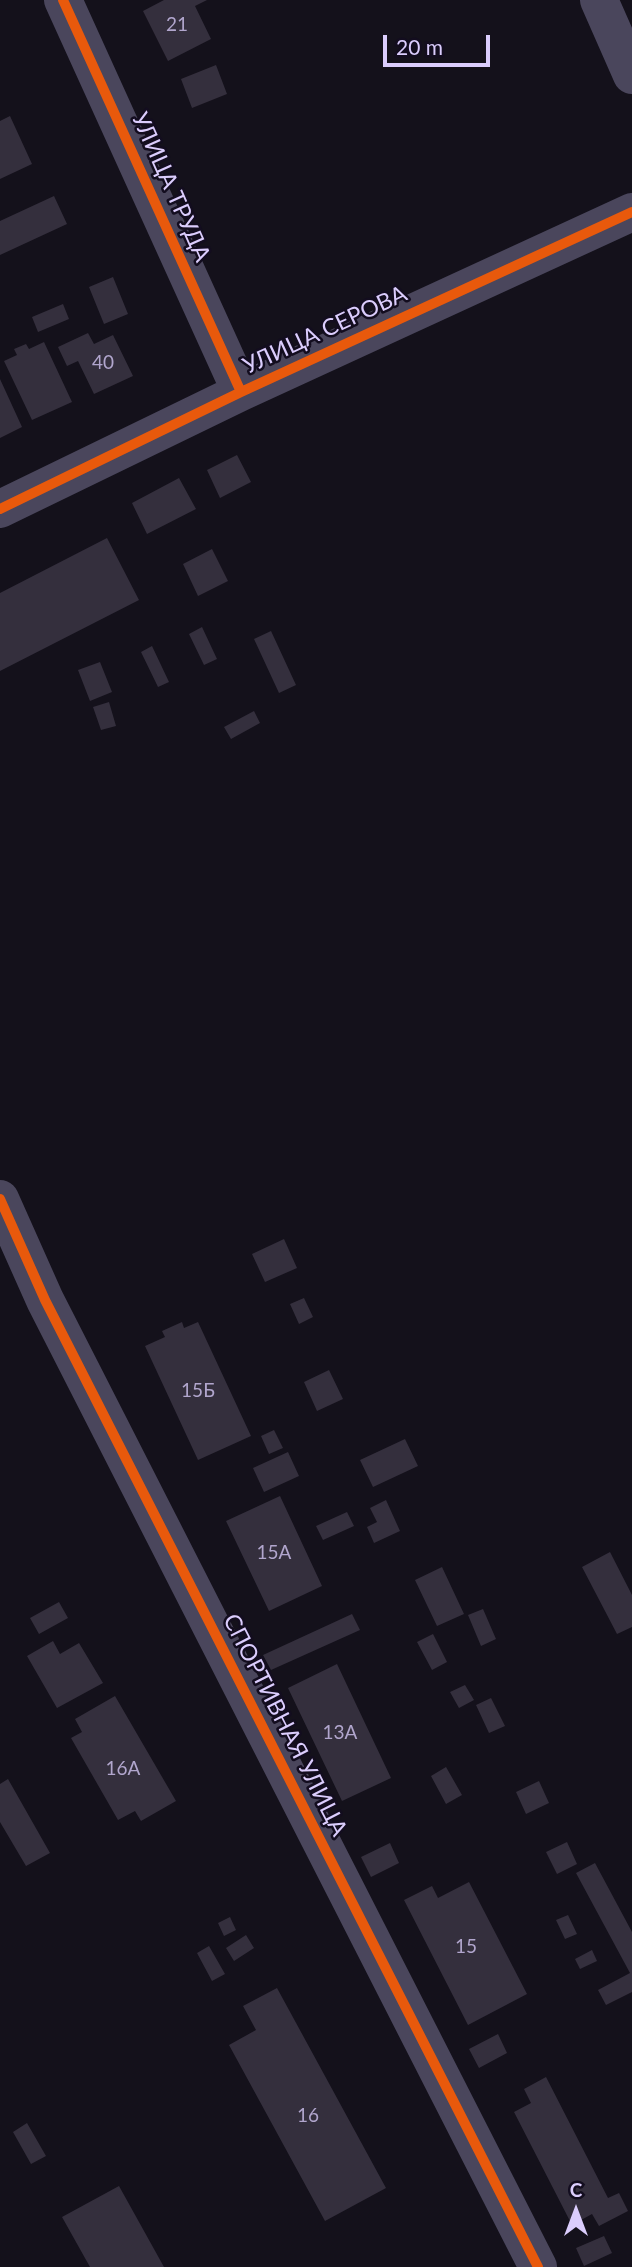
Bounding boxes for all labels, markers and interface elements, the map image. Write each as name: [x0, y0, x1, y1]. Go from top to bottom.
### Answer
house number: 21: [166, 14, 188, 36]
scale bar: [387, 21, 494, 65]
text: 20 m: [396, 34, 443, 59]
street label: УЛИЦА ТРУДА: [126, 108, 216, 266]
street label: УЛИЦА СЕРОВА: [239, 280, 411, 380]
house number: 40: [92, 352, 114, 374]
house number: 15Б: [181, 1380, 215, 1402]
house number: 15А: [257, 1542, 291, 1564]
street label: СПОРТИВНАЯ УЛИЦА: [217, 1609, 353, 1841]
house number: 13А: [323, 1722, 357, 1744]
house number: 16А: [106, 1758, 140, 1780]
house number: 15: [455, 1936, 477, 1958]
house number: 16: [297, 2105, 319, 2127]
north arrow: [541, 2176, 611, 2246]
text: С: [570, 2178, 582, 2201]

